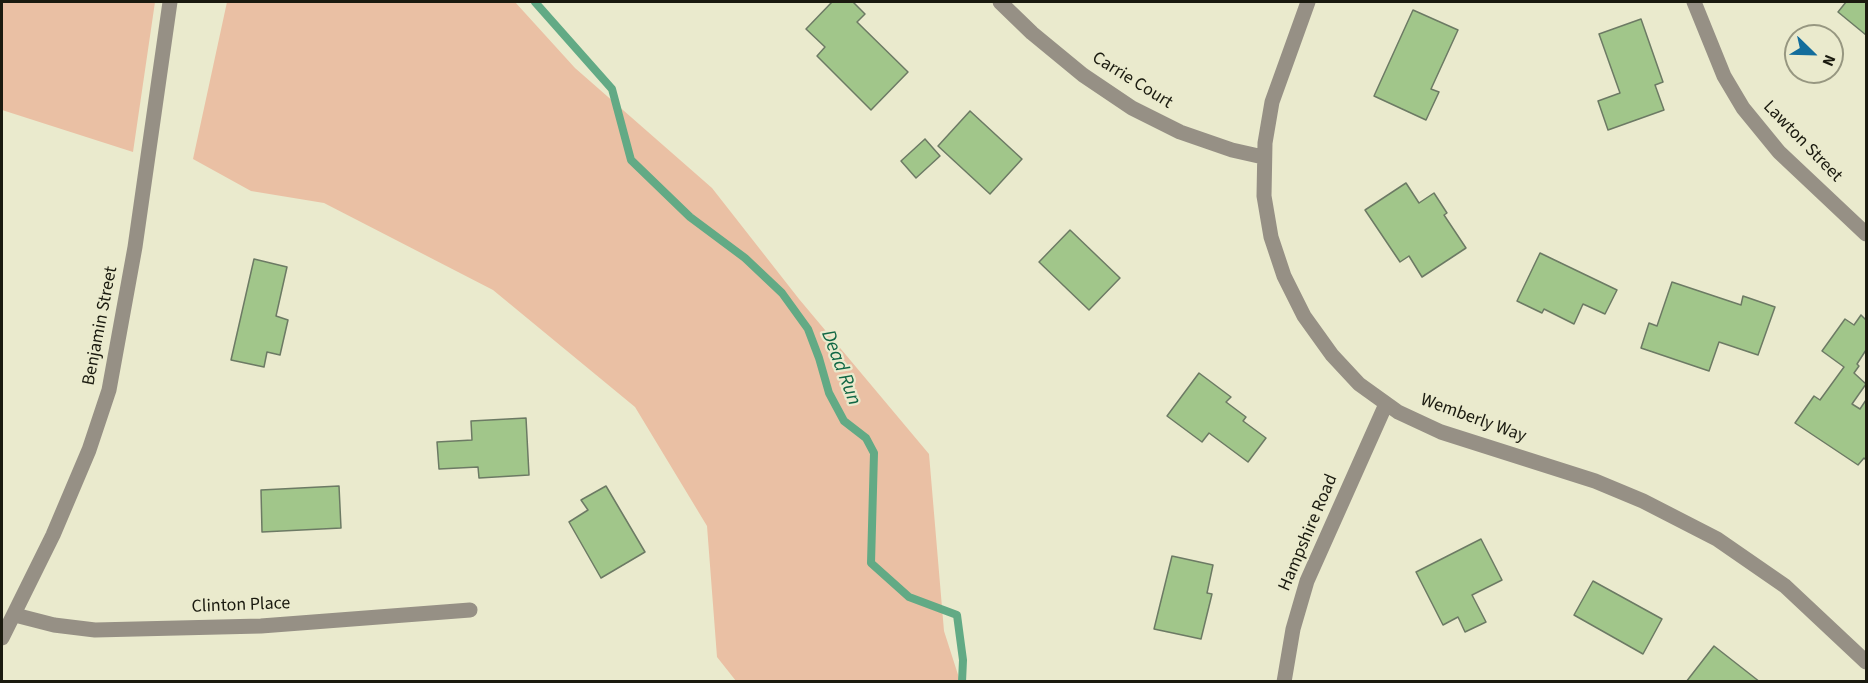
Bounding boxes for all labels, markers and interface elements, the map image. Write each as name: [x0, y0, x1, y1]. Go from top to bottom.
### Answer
north arrow: [1784, 24, 1844, 84]
street label: Carrie Court: [1088, 48, 1176, 114]
text: N: [1817, 51, 1841, 69]
street label: Lawton Street: [1758, 97, 1846, 187]
street label: Benjamin Street: [79, 265, 123, 387]
water label: Dead Run: [815, 327, 865, 409]
street label: Wemberly Way: [1417, 390, 1529, 448]
street label: Hampshire Road: [1275, 471, 1343, 595]
street label: Clinton Place: [191, 593, 291, 619]

